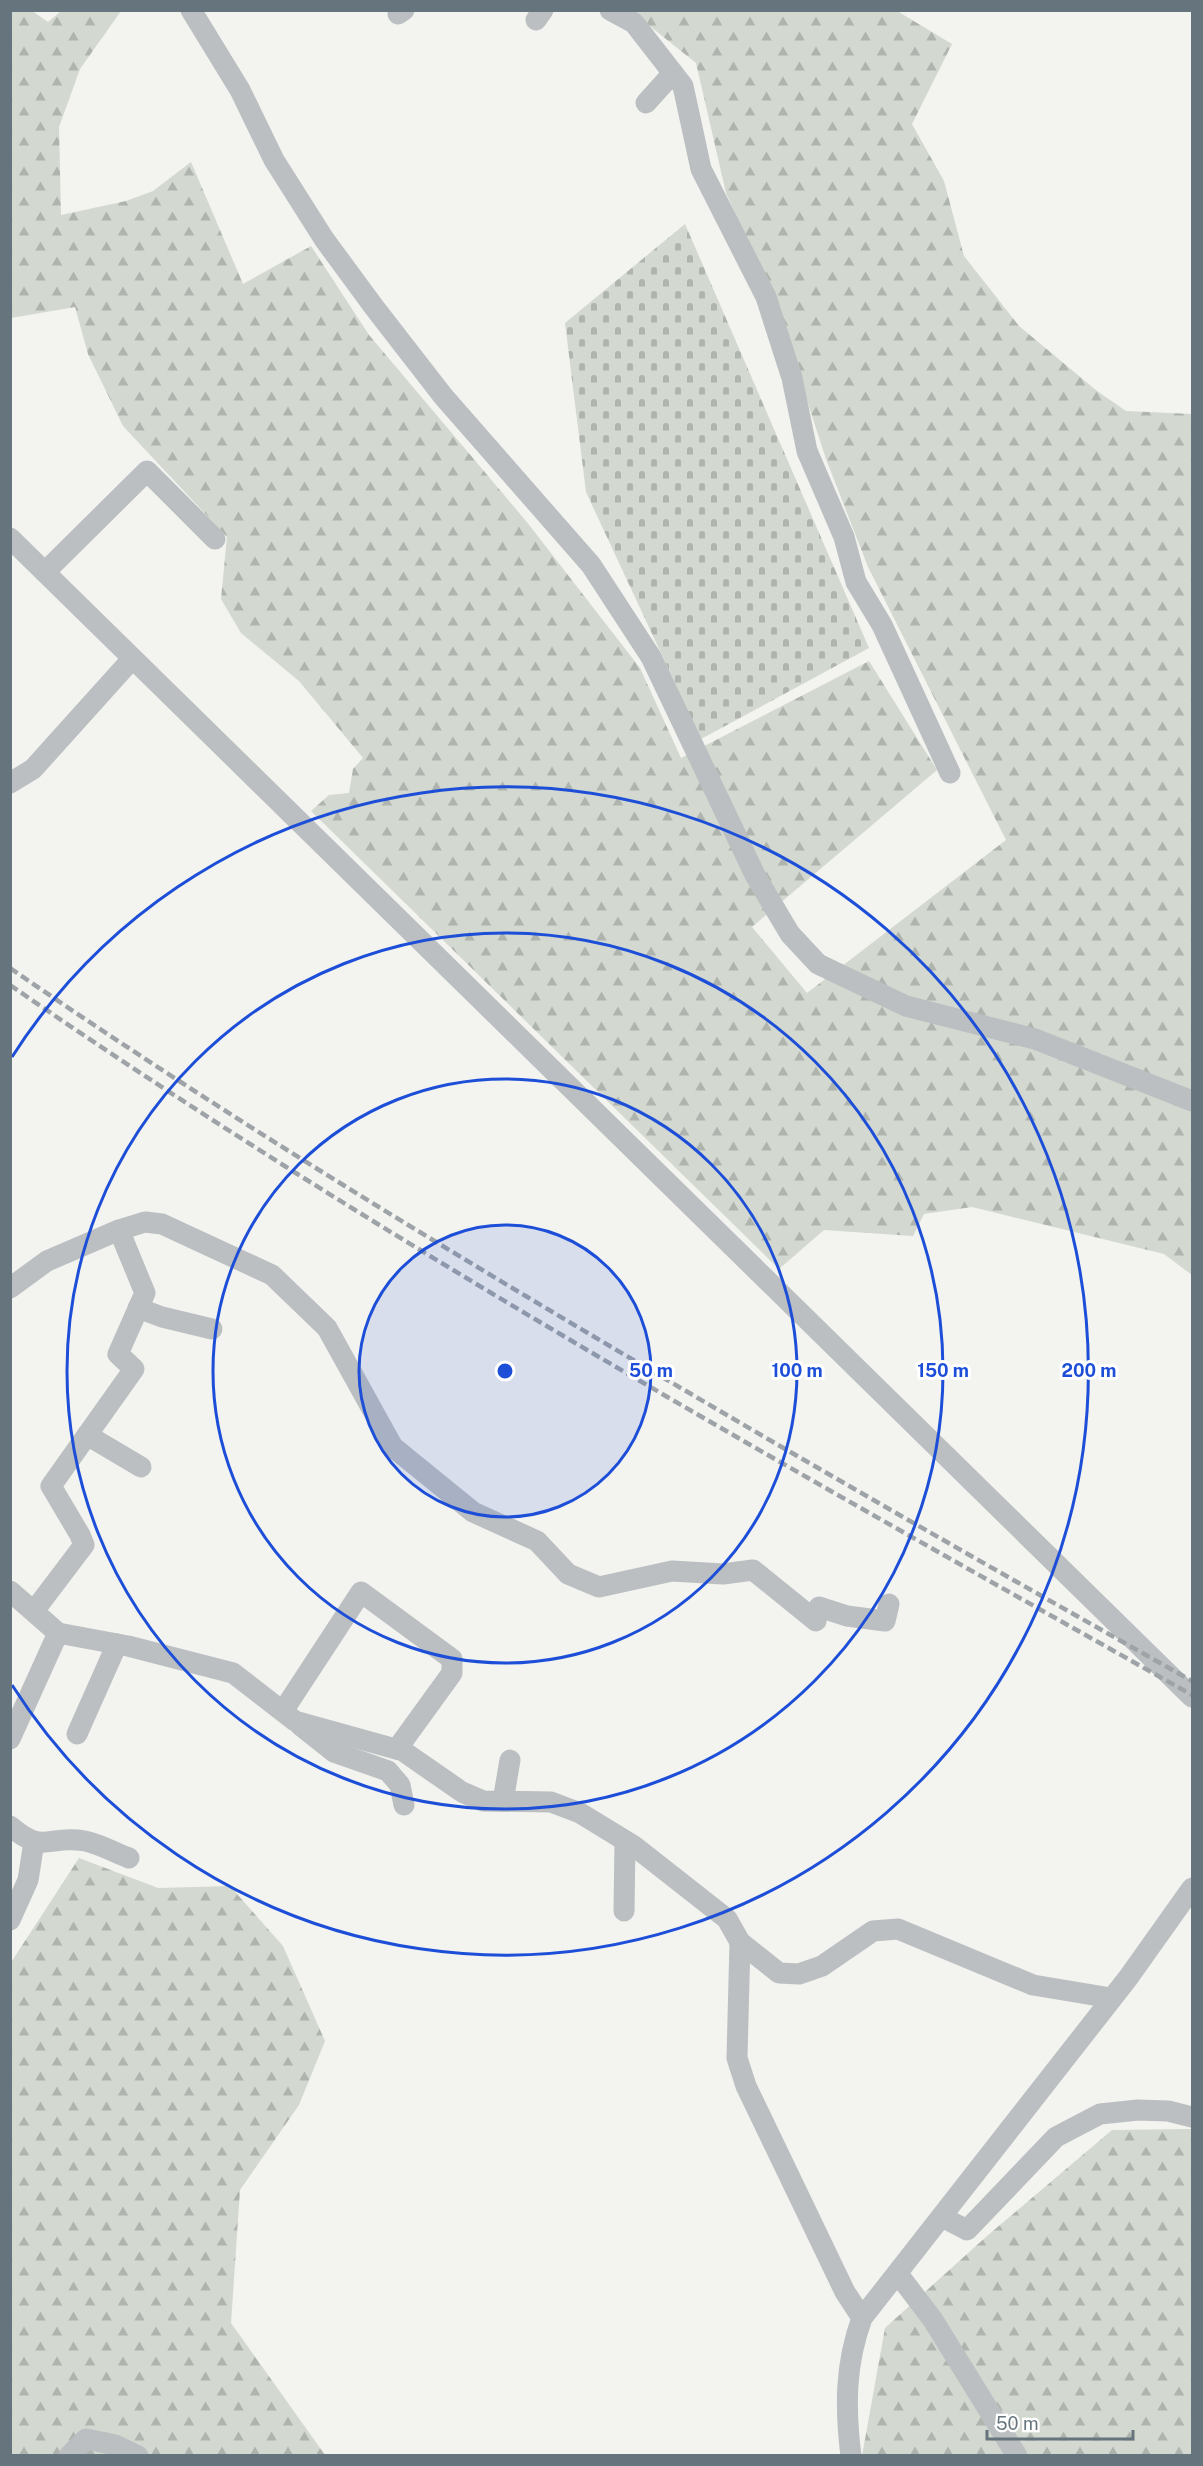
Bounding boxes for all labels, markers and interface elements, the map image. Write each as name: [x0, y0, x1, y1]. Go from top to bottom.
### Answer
text: 50 m: [629, 1360, 673, 1381]
text: 100 m: [771, 1360, 823, 1381]
text: 150 m: [917, 1360, 969, 1381]
text: 200 m: [1062, 1360, 1116, 1381]
centre of rings: [495, 1361, 515, 1381]
scale bar: [987, 2403, 1132, 2441]
text: 50 m: [996, 2413, 1039, 2434]

